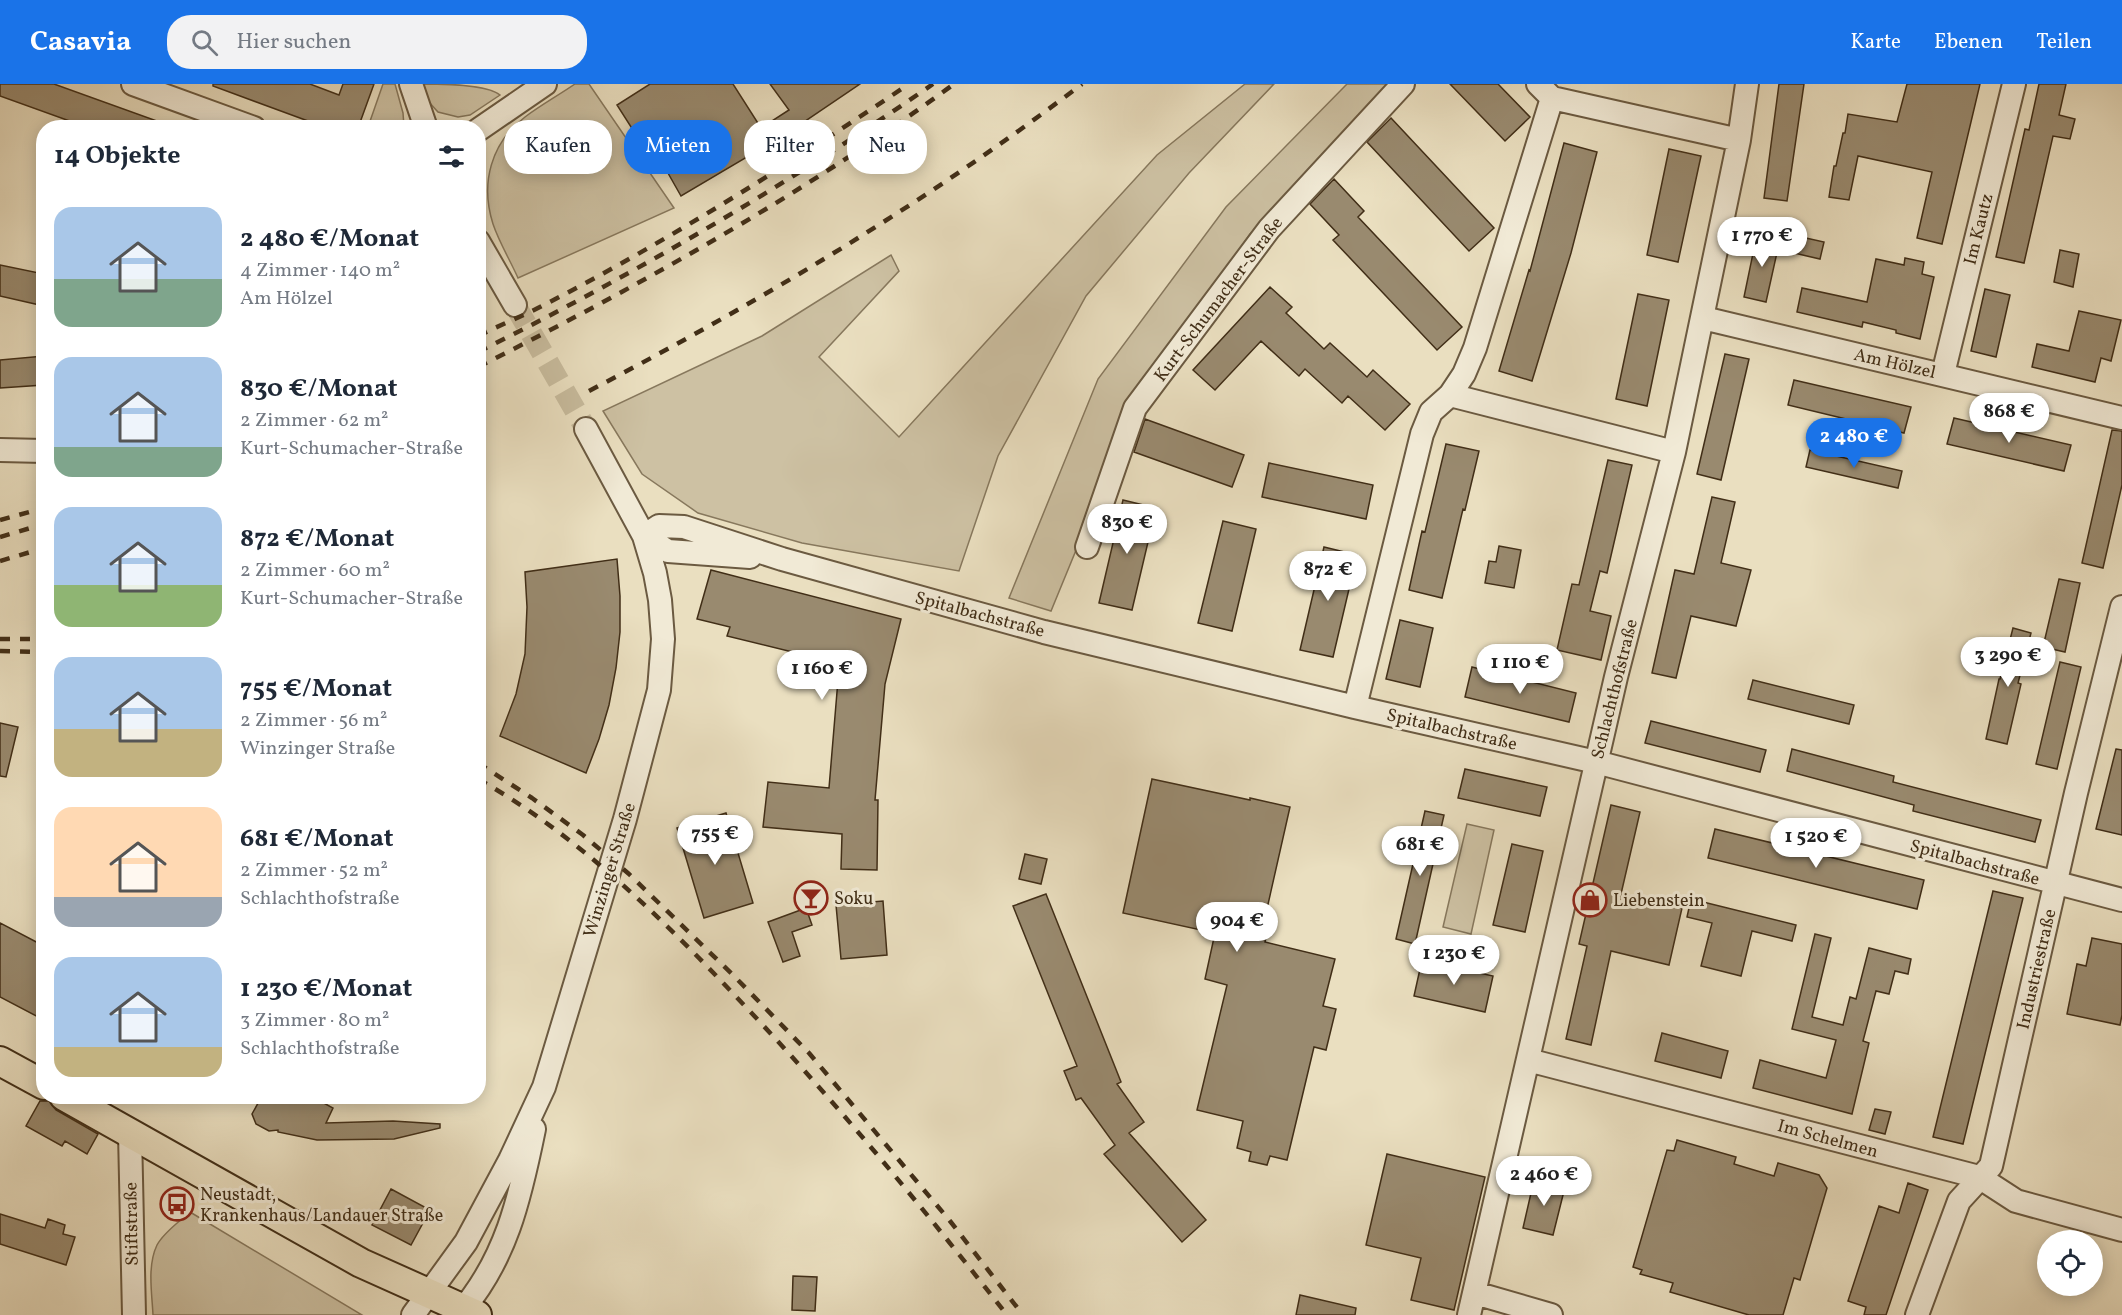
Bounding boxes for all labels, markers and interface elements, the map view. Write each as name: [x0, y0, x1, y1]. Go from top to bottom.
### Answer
search box: [167, 15, 587, 69]
text: Casavia: [30, 23, 131, 62]
icon: search: [188, 26, 221, 59]
text: Hier suchen: [236, 27, 351, 58]
text: Karte: [1850, 28, 1901, 57]
text: Ebenen: [1934, 28, 2003, 57]
text: Teilen: [2036, 28, 2092, 57]
chip: Kaufen: [504, 120, 612, 174]
chip: Mieten: [624, 120, 732, 174]
chip: Filter: [744, 120, 835, 174]
chip: Neu: [847, 120, 927, 174]
text: 14 Objekte: [54, 138, 180, 174]
icon: filters: [435, 140, 468, 173]
street label: Im Kautz: [1959, 191, 2000, 268]
street label: Kurt-Schumacher-Straße: [1149, 212, 1290, 388]
pin: 1 770 €: [1707, 217, 1817, 268]
text: 2 480 €/Monat: [240, 221, 419, 257]
text: 1 770 €: [1731, 222, 1793, 250]
icon: home: [102, 231, 174, 303]
text: 4 Zimmer · 140 m²: [240, 257, 400, 285]
text: Am Hölzel: [240, 285, 333, 313]
street label: Am Hölzel: [1851, 343, 1938, 386]
text: 830 €/Monat: [240, 371, 398, 407]
icon: home: [102, 381, 174, 453]
pin: 868 €: [1967, 393, 2051, 444]
text: 868 €: [1983, 398, 2035, 426]
text: 2 Zimmer · 62 m²: [240, 407, 389, 435]
pin: 2 480 €: [1799, 418, 1909, 469]
text: 2 480 €: [1820, 423, 1888, 451]
text: Kurt-Schumacher-Straße: [240, 435, 463, 463]
pin: 830 €: [1085, 504, 1169, 555]
text: 830 €: [1101, 509, 1153, 537]
text: 872 €/Monat: [240, 521, 394, 557]
icon: home: [102, 531, 174, 603]
pin: 872 €: [1286, 551, 1370, 602]
text: 872 €: [1303, 556, 1353, 584]
text: 2 Zimmer · 60 m²: [240, 557, 390, 585]
text: Kurt-Schumacher-Straße: [240, 585, 463, 613]
street label: Spitalbachstraße: [912, 586, 1047, 645]
street label: Schlachthofstraße: [1586, 617, 1645, 762]
pin: 3 290 €: [1953, 637, 2063, 688]
text: 3 290 €: [1975, 642, 2041, 670]
pin: 1 110 €: [1465, 644, 1575, 695]
text: 1 110 €: [1490, 649, 1550, 677]
pin: 1 160 €: [767, 650, 877, 701]
text: 1 160 €: [791, 655, 853, 683]
text: 755 €/Monat: [240, 671, 392, 707]
icon: home: [102, 681, 174, 753]
street label: Spitalbachstraße: [1384, 703, 1519, 758]
text: 2 Zimmer · 56 m²: [240, 707, 387, 735]
text: Winzinger Straße: [240, 735, 395, 763]
street label: Winzinger Straße: [578, 800, 643, 941]
pin: 755 €: [673, 815, 757, 866]
pin: 1 520 €: [1761, 818, 1871, 869]
text: 755 €: [691, 820, 739, 848]
text: 681 €/Monat: [240, 821, 393, 857]
text: 1 520 €: [1784, 823, 1848, 851]
pin: 681 €: [1378, 826, 1462, 877]
icon: home: [102, 831, 174, 903]
text: 681 €: [1396, 831, 1444, 859]
street label: Spitalbachstraße: [1907, 834, 2042, 893]
text: 2 Zimmer · 52 m²: [240, 857, 388, 885]
bar icon: Soku: [793, 880, 829, 916]
shop icon: Liebenstein: [1572, 882, 1608, 918]
text: Schlachthofstraße: [240, 885, 399, 913]
place label: Soku: [834, 887, 873, 912]
place label: Liebenstein: [1613, 889, 1705, 914]
pin: 904 €: [1195, 902, 1279, 953]
text: 904 €: [1210, 907, 1264, 935]
street label: Industriestraße: [2011, 907, 2063, 1032]
pin: 1 230 €: [1399, 935, 1509, 986]
text: 1 230 €: [1422, 940, 1486, 968]
text: 1 230 €/Monat: [240, 971, 412, 1007]
icon: home: [102, 981, 174, 1053]
text: 3 Zimmer · 80 m²: [240, 1007, 389, 1035]
text: Schlachthofstraße: [240, 1035, 399, 1063]
street label: Im Schelmen: [1774, 1114, 1881, 1165]
pin: 2 460 €: [1489, 1156, 1599, 1207]
text: 2 460 €: [1510, 1161, 1578, 1189]
street label: Stiftstraße: [119, 1182, 146, 1266]
place label: Neustadt, Krankenhaus/Landauer Straße: [200, 1183, 443, 1229]
bus stop icon: Neustadt, Krankenhaus/Landauer Straße: [159, 1186, 195, 1222]
map controls: [2037, 1230, 2103, 1296]
button: locate: [2037, 1230, 2103, 1296]

